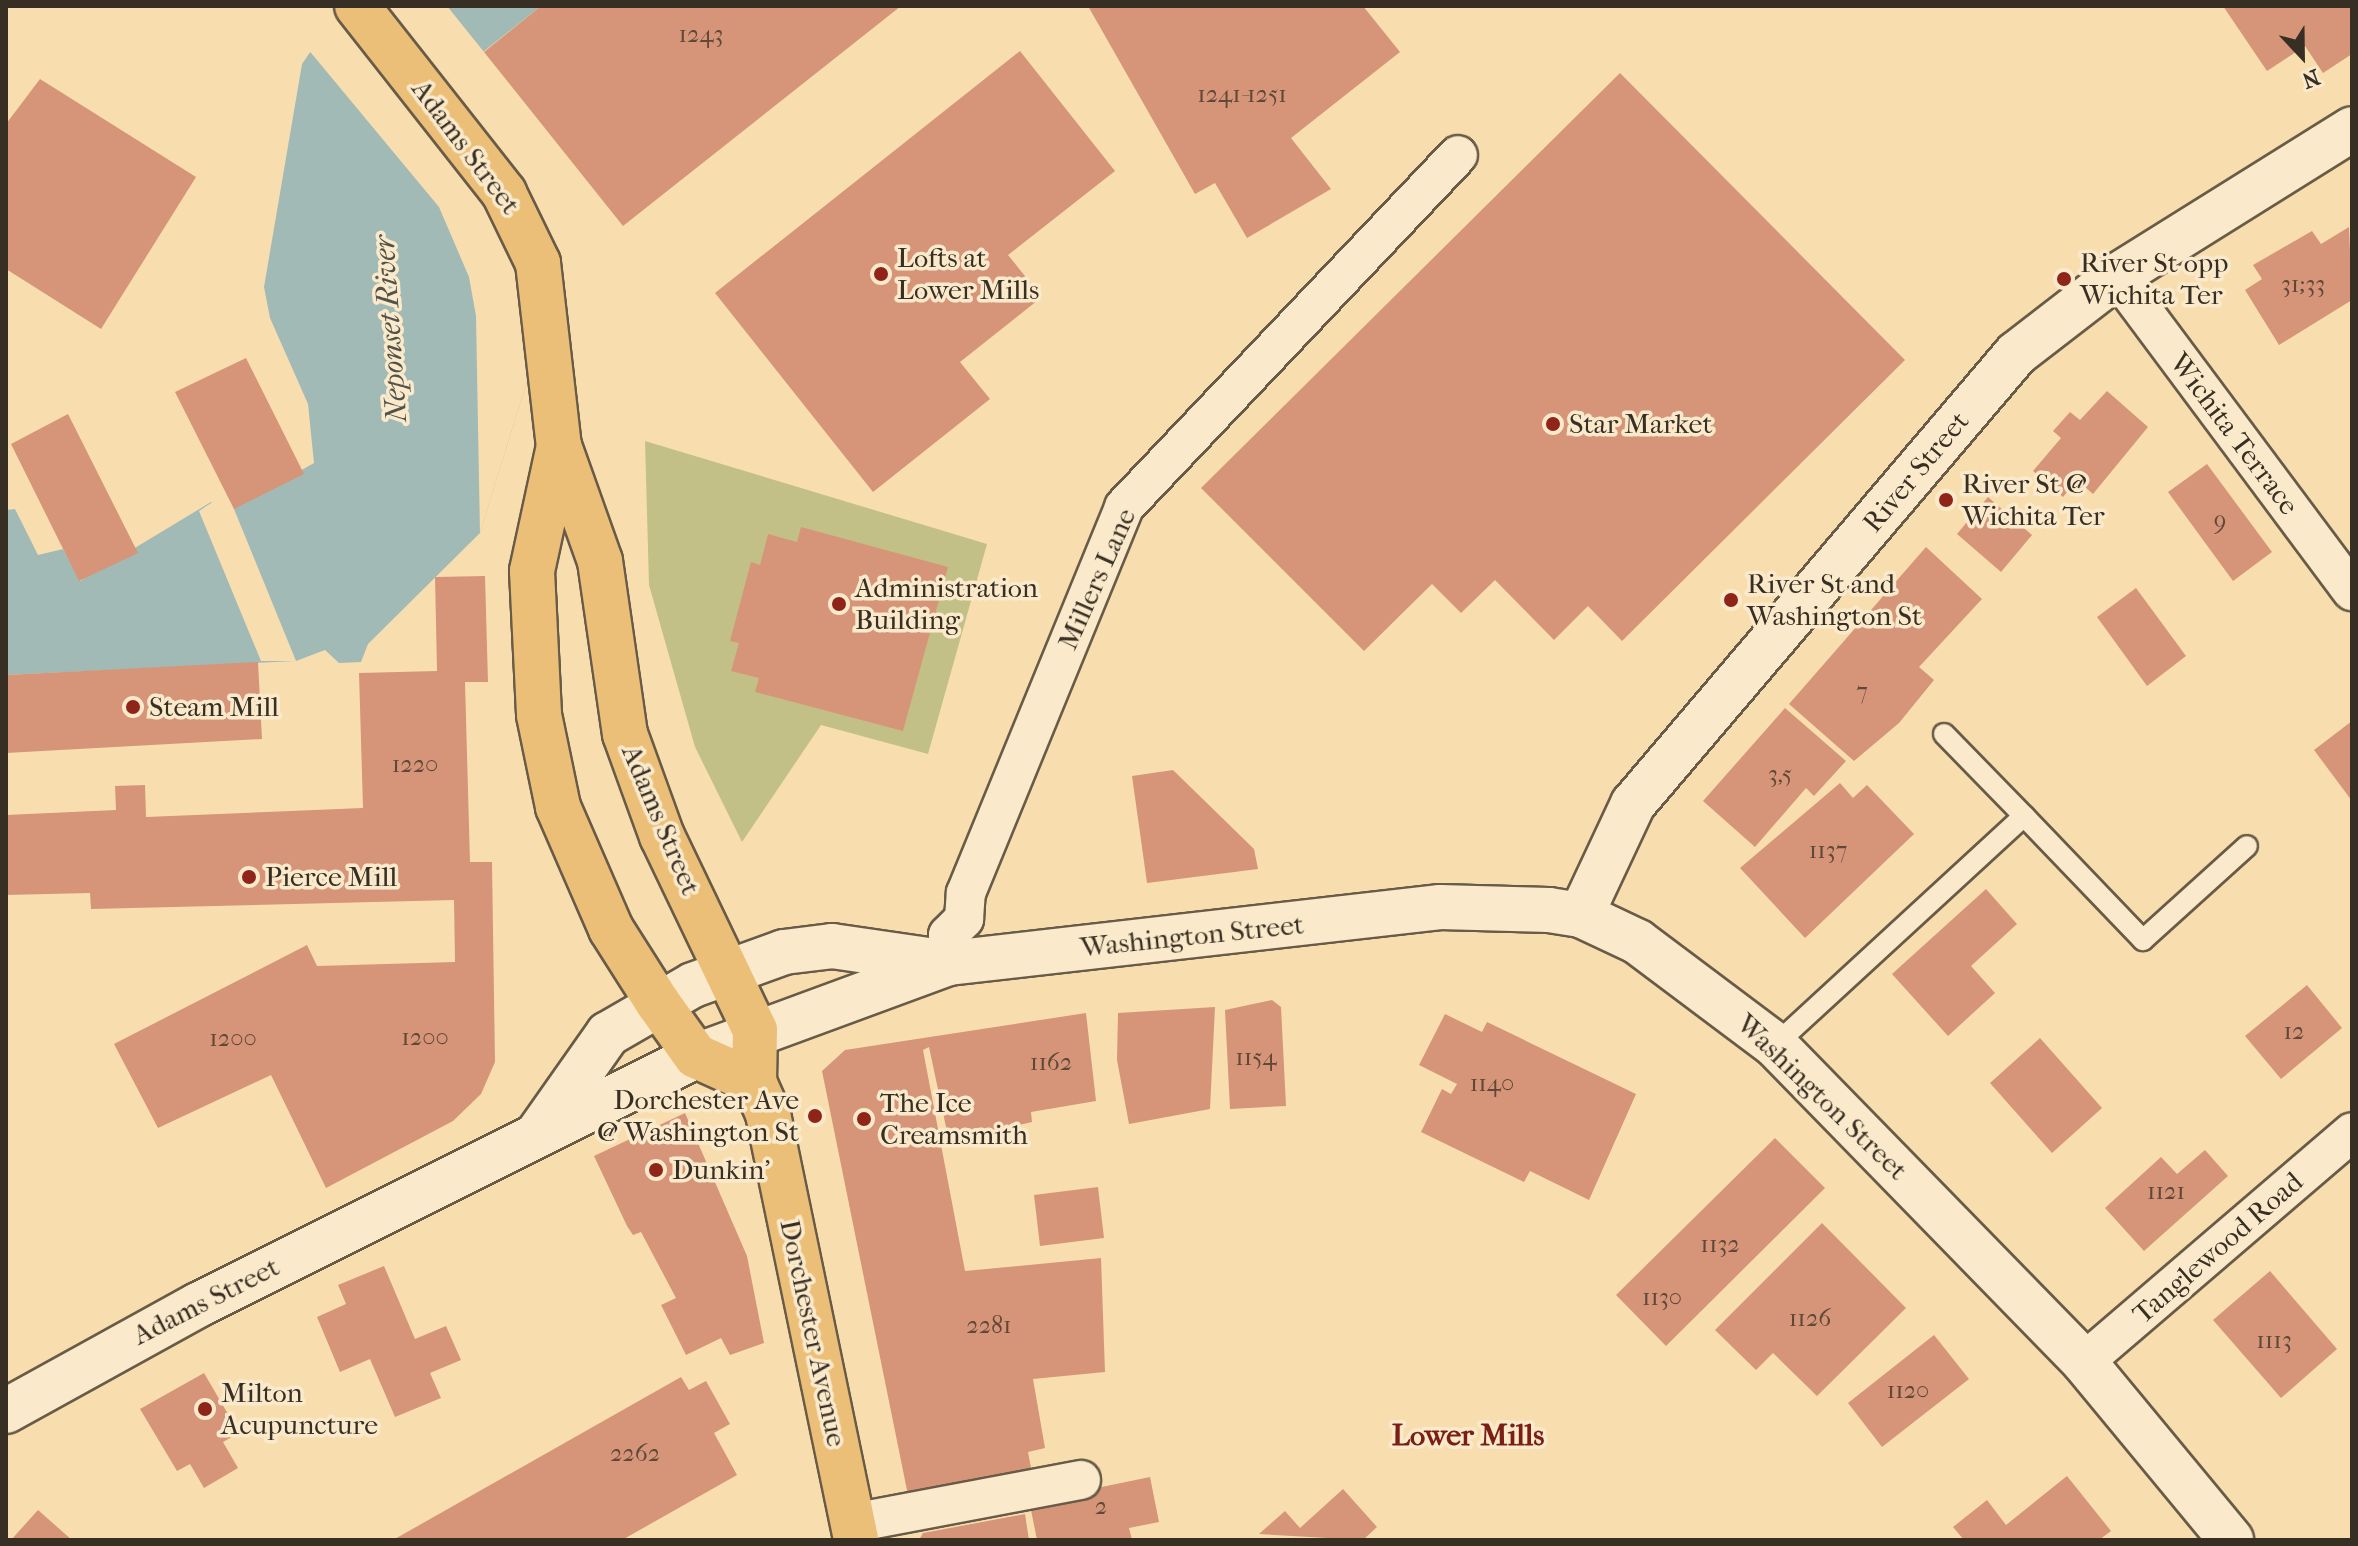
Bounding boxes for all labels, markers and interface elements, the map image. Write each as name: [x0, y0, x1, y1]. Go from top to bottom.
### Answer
north arrow: [2262, 16, 2342, 96]
house number: 1243: [679, 21, 723, 49]
text: N: [2298, 63, 2324, 93]
street label: Adams Street: [404, 73, 528, 221]
house number: 1241-1251: [1197, 81, 1287, 109]
water label: Neponset River: [367, 234, 415, 424]
place label: Lofts at Lower Mills: [897, 241, 1039, 307]
place label: River St opp Wichita Ter: [2080, 246, 2228, 312]
marker: Lofts at Lower Mills: [872, 265, 890, 283]
marker: River St opp Wichita Ter: [2055, 270, 2073, 288]
house number: 31;33: [2281, 271, 2325, 299]
street label: Wichita Terrace: [2162, 347, 2306, 521]
street label: River Street: [1856, 405, 1976, 539]
place label: Star Market: [1569, 407, 1712, 441]
marker: Star Market: [1544, 415, 1562, 433]
place label: River St @ Wichita Ter: [1962, 467, 2105, 533]
marker: River St @ Wichita Ter: [1937, 491, 1955, 509]
street label: Millers Lane: [1051, 503, 1143, 655]
house number: 9: [2214, 508, 2226, 536]
place label: River St and Washington St: [1747, 567, 1922, 633]
place label: Administration Building: [855, 571, 1038, 637]
marker: River St and Washington St: [1722, 591, 1740, 609]
marker: Administration Building: [830, 595, 848, 613]
house number: 7: [1856, 678, 1868, 706]
place label: Steam Mill: [149, 690, 279, 724]
marker: Steam Mill: [124, 698, 142, 716]
street label: Adams Street: [614, 740, 708, 900]
house number: 1220: [392, 751, 438, 779]
house number: 3,5: [1768, 761, 1792, 789]
house number: 1137: [1809, 837, 1847, 865]
place label: Pierce Mill: [265, 860, 397, 894]
marker: Pierce Mill: [240, 868, 258, 886]
street label: Washington Street: [1079, 908, 1305, 964]
street label: Washington Street: [1730, 1007, 1914, 1187]
house number: 12: [2284, 1018, 2304, 1046]
house number: 1200: [401, 1024, 449, 1052]
house number: 1200: [209, 1025, 257, 1053]
house number: 1154: [1235, 1044, 1277, 1072]
house number: 1162: [1030, 1049, 1072, 1077]
house number: 1140: [1470, 1070, 1514, 1098]
place label: Dorchester Ave @ Washington St: [597, 1083, 799, 1149]
place label: The Ice Creamsmith: [880, 1086, 1028, 1152]
marker: Dorchester Ave @ Washington St: [806, 1107, 824, 1125]
marker: The Ice Creamsmith: [855, 1110, 873, 1128]
place label: Dunkin': [672, 1153, 770, 1187]
marker: Dunkin': [647, 1161, 665, 1179]
street label: Tanglewood Road: [2126, 1165, 2310, 1331]
house number: 1121: [2147, 1178, 2185, 1206]
street label: Dorchester Avenue: [773, 1216, 853, 1450]
house number: 1132: [1700, 1231, 1740, 1259]
street label: Adams Street: [127, 1250, 285, 1352]
house number: 1130: [1642, 1284, 1682, 1312]
house number: 1126: [1789, 1305, 1831, 1333]
house number: 2281: [966, 1312, 1012, 1340]
house number: 1113: [2256, 1327, 2292, 1355]
place label: Milton Acupuncture: [221, 1376, 378, 1442]
house number: 1120: [1887, 1377, 1929, 1405]
marker: Milton Acupuncture: [196, 1400, 214, 1418]
district label: Lower Mills: [1392, 1418, 1544, 1454]
house number: 2262: [610, 1440, 660, 1468]
house number: 2: [1095, 1493, 1107, 1521]

